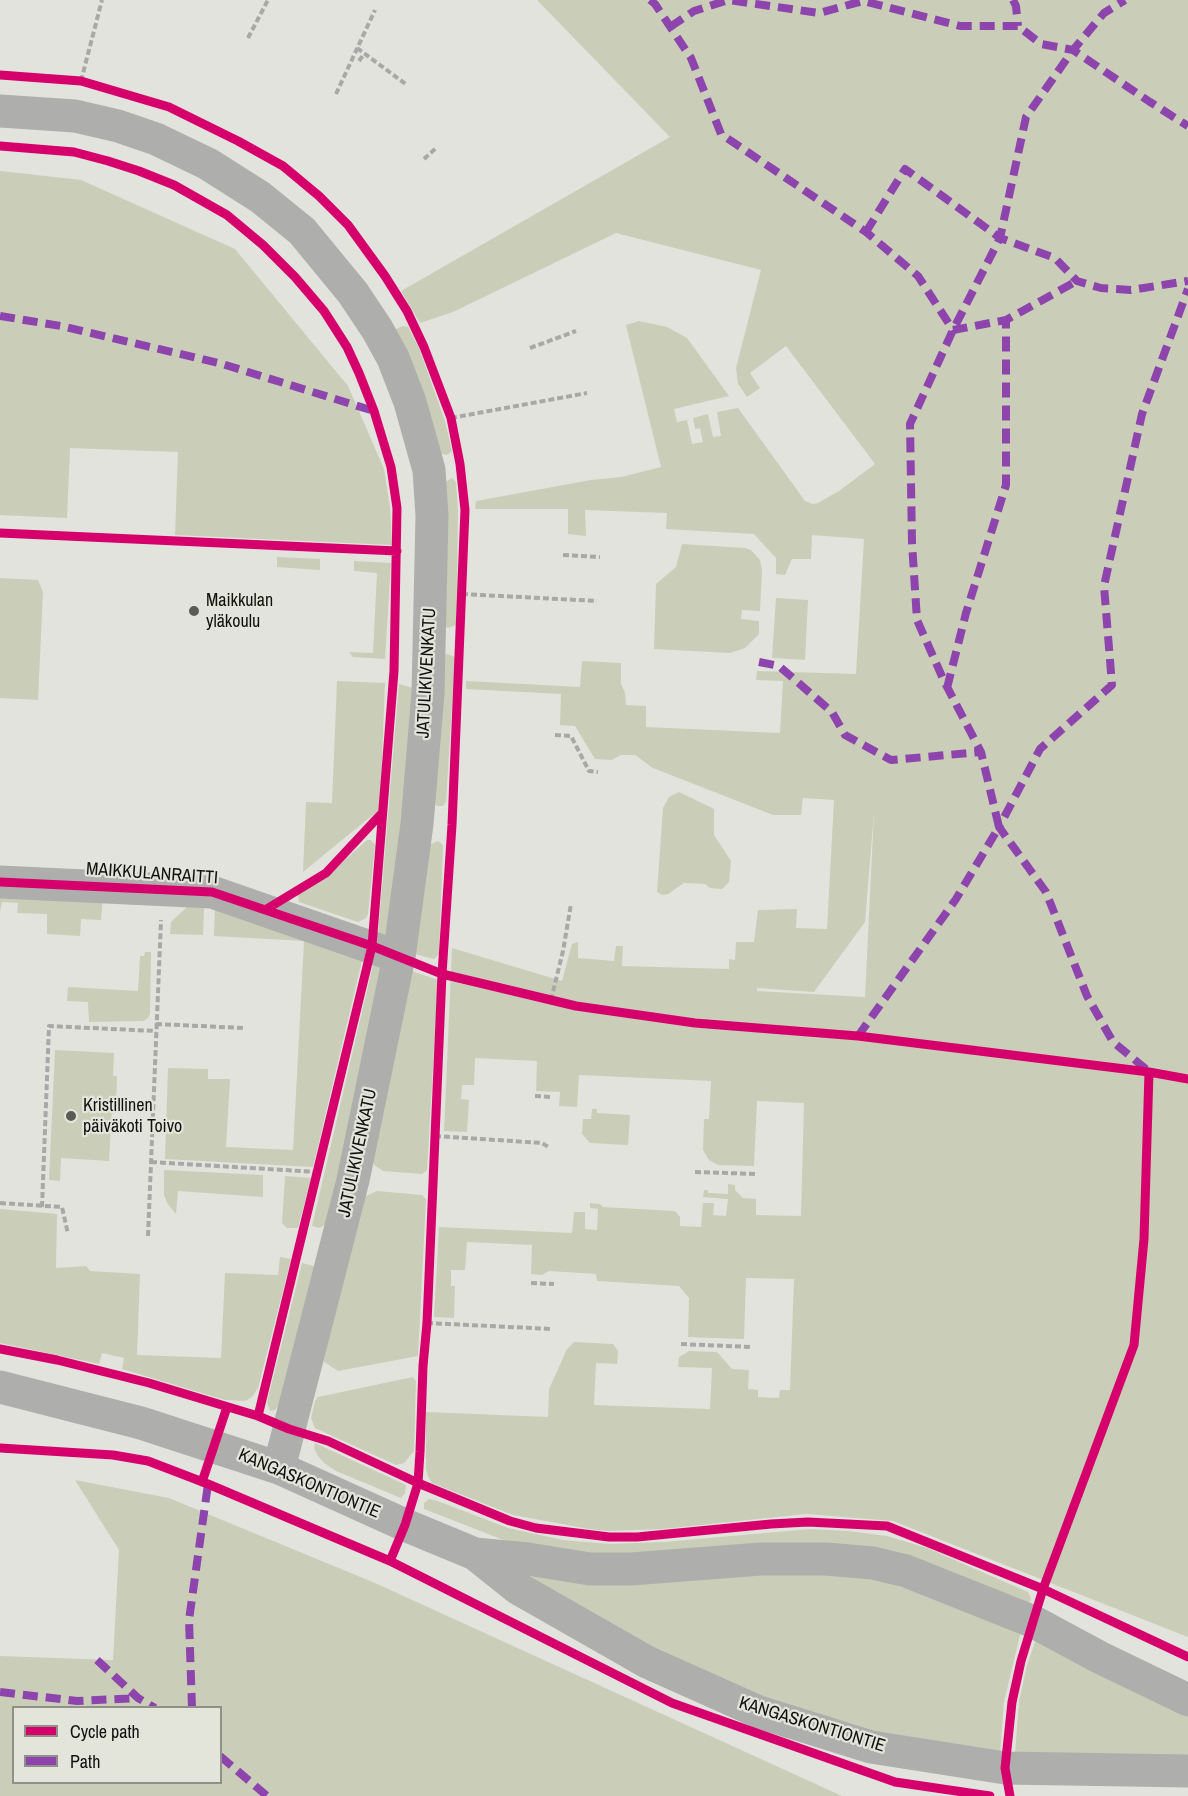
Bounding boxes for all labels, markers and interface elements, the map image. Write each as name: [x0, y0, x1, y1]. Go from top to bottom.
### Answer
place label: Maikkulan yläkoulu: [206, 590, 273, 632]
marker: Maikkulan yläkoulu: [187, 604, 201, 618]
street label: JATULIKIVENKATU: [413, 607, 441, 739]
street label: MAIKKULANRAITTI: [85, 859, 219, 889]
street label: JATULIKIVENKATU: [334, 1087, 382, 1219]
place label: Kristillinen päiväkoti Toivo: [83, 1095, 182, 1138]
marker: Kristillinen päiväkoti Toivo: [64, 1109, 78, 1123]
street label: KANGASKONTIONTIE: [235, 1444, 383, 1524]
street label: KANGASKONTIONTIE: [736, 1692, 888, 1758]
legend: [12, 1706, 222, 1784]
text: Cycle path: [70, 1719, 140, 1744]
text: Path: [70, 1749, 100, 1774]

